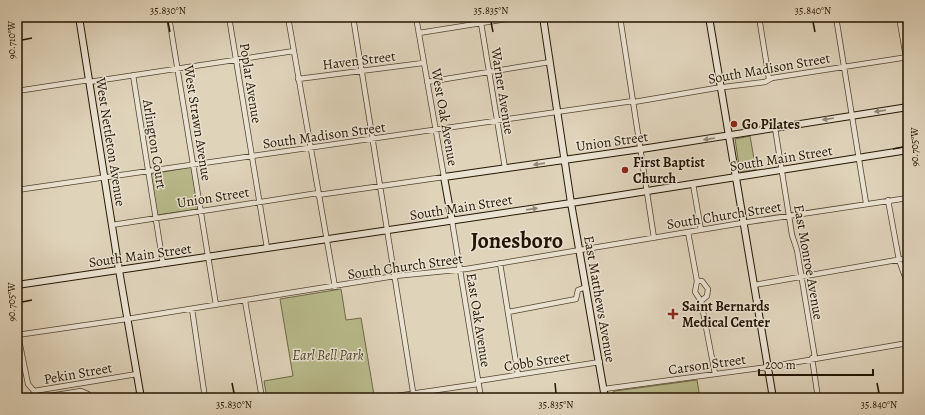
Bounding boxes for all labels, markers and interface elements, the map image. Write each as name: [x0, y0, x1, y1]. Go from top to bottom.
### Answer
text: 35.830°N: [150, 4, 186, 17]
text: 35.835°N: [473, 4, 509, 17]
text: 35.840°N: [795, 4, 831, 17]
text: 90.710°W: [5, 20, 18, 59]
street label: Poplar Avenue: [235, 41, 266, 125]
street label: Warner Avenue: [486, 45, 519, 136]
street label: Haven Street: [321, 47, 397, 74]
street label: South Madison Street: [707, 48, 832, 89]
street label: West Strawn Avenue: [179, 63, 216, 182]
street label: West Oak Avenue: [426, 66, 462, 167]
street label: West Nettleton Avenue: [91, 75, 130, 208]
street label: Arlington Court: [138, 97, 171, 191]
one-way arrow: [874, 108, 886, 114]
place label: Go Pilates: [742, 115, 800, 134]
one-way arrow: [822, 116, 834, 122]
street label: South Madison Street: [261, 117, 387, 154]
marker: Go Pilates: [729, 119, 739, 129]
street label: Union Street: [575, 127, 650, 156]
text: 90.705°W: [908, 127, 921, 167]
one-way arrow: [703, 136, 715, 142]
street label: South Main Street: [728, 141, 834, 176]
place label: First Baptist Church: [633, 153, 705, 188]
one-way arrow: [533, 161, 545, 167]
marker: First Baptist Church: [620, 165, 630, 175]
street label: Union Street: [176, 182, 251, 213]
street label: South Main Street: [408, 190, 514, 225]
street label: South Church Street: [665, 197, 783, 234]
street label: East Monroe Avenue: [789, 203, 828, 321]
one-way arrow: [526, 206, 538, 212]
district label: Jonesboro: [471, 226, 563, 256]
street label: East Matthews Avenue: [579, 234, 620, 364]
street label: South Main Street: [87, 239, 193, 272]
street label: South Church Street: [346, 249, 464, 284]
street label: East Oak Avenue: [462, 272, 495, 369]
text: 90.705°W: [5, 282, 18, 322]
place label: Saint Bernards Medical Center: [682, 297, 770, 332]
marker: Saint Bernards Medical Center: [667, 308, 679, 320]
park label: Earl Bell Park: [292, 346, 364, 365]
street label: Cobb Street: [503, 347, 572, 376]
street label: Carson Street: [667, 350, 747, 379]
scale bar: [759, 351, 873, 377]
text: 200 m: [765, 357, 796, 373]
street label: Pekin Street: [42, 358, 114, 389]
text: 35.830°N: [216, 398, 252, 411]
text: 35.835°N: [538, 398, 574, 411]
text: 35.840°N: [861, 398, 897, 411]

